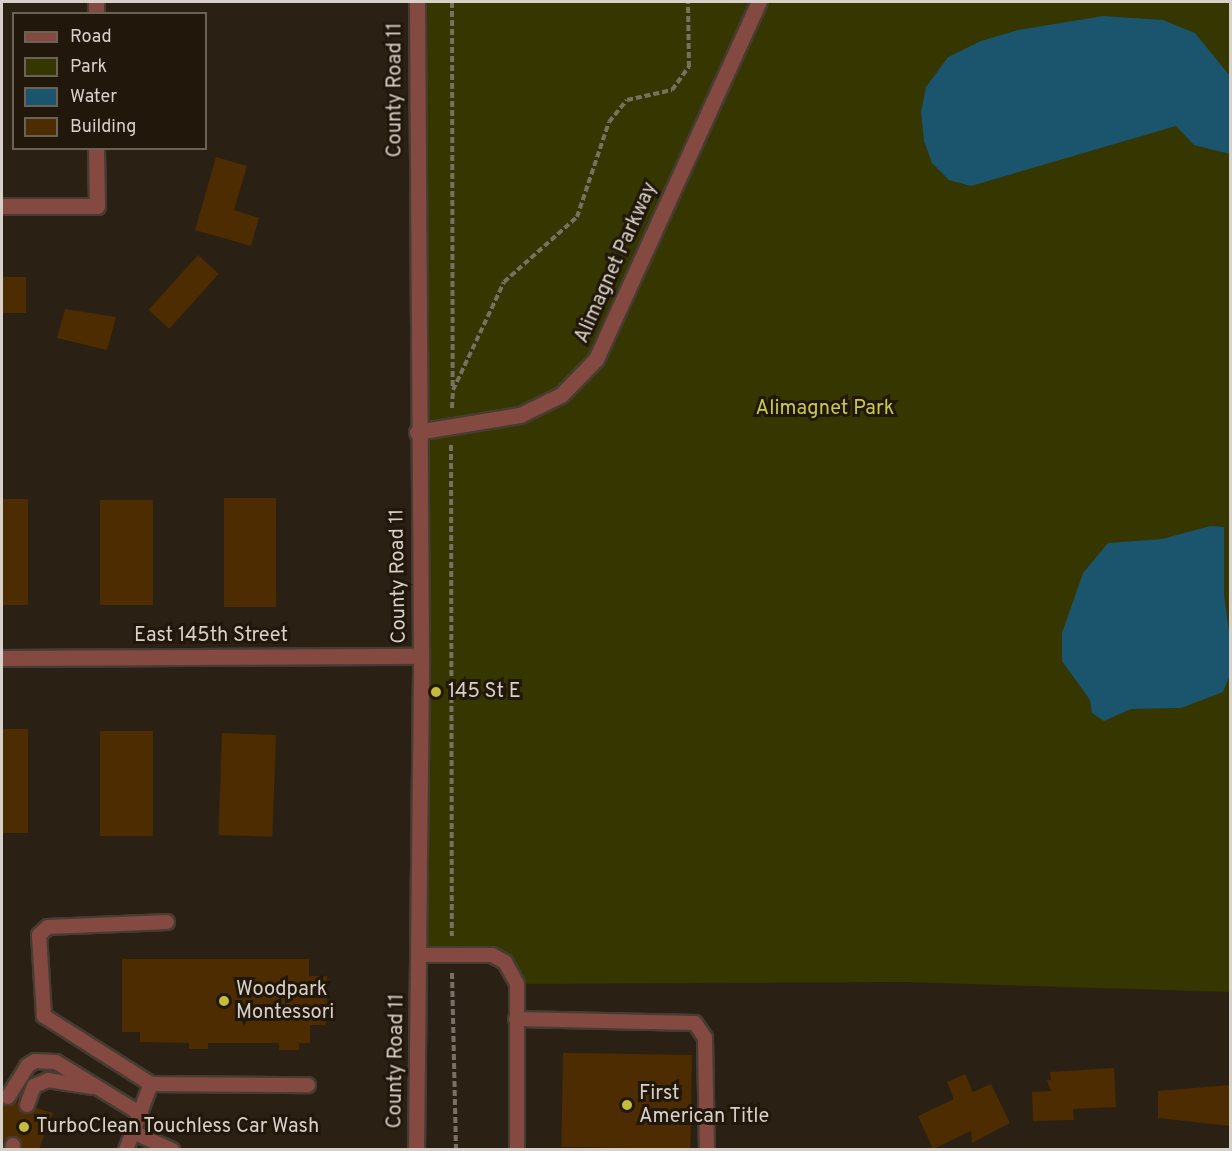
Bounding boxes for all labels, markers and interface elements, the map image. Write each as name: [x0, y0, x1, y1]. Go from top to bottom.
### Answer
legend: [12, 12, 207, 150]
street label: County Road 11: [384, 23, 408, 157]
text: Road: [70, 26, 112, 49]
text: Park: [70, 56, 107, 79]
text: Water: [70, 86, 117, 109]
text: Building: [70, 116, 136, 139]
street label: Alimagnet Parkway: [571, 179, 663, 347]
park label: Alimagnet Park: [756, 397, 894, 421]
street label: County Road 11: [386, 508, 412, 644]
street label: East 145th Street: [134, 624, 288, 648]
place label: 145 St E: [448, 680, 521, 704]
marker: 145 St E: [429, 685, 443, 699]
place label: Woodpark Montessori: [236, 978, 334, 1025]
street label: County Road 11: [384, 993, 410, 1129]
marker: Woodpark Montessori: [217, 994, 231, 1008]
place label: First American Title: [639, 1082, 770, 1129]
marker: First American Title: [620, 1098, 634, 1112]
place label: TurboClean Touchless Car Wash: [36, 1115, 320, 1139]
marker: TurboClean Touchless Car Wash: [17, 1120, 31, 1134]

